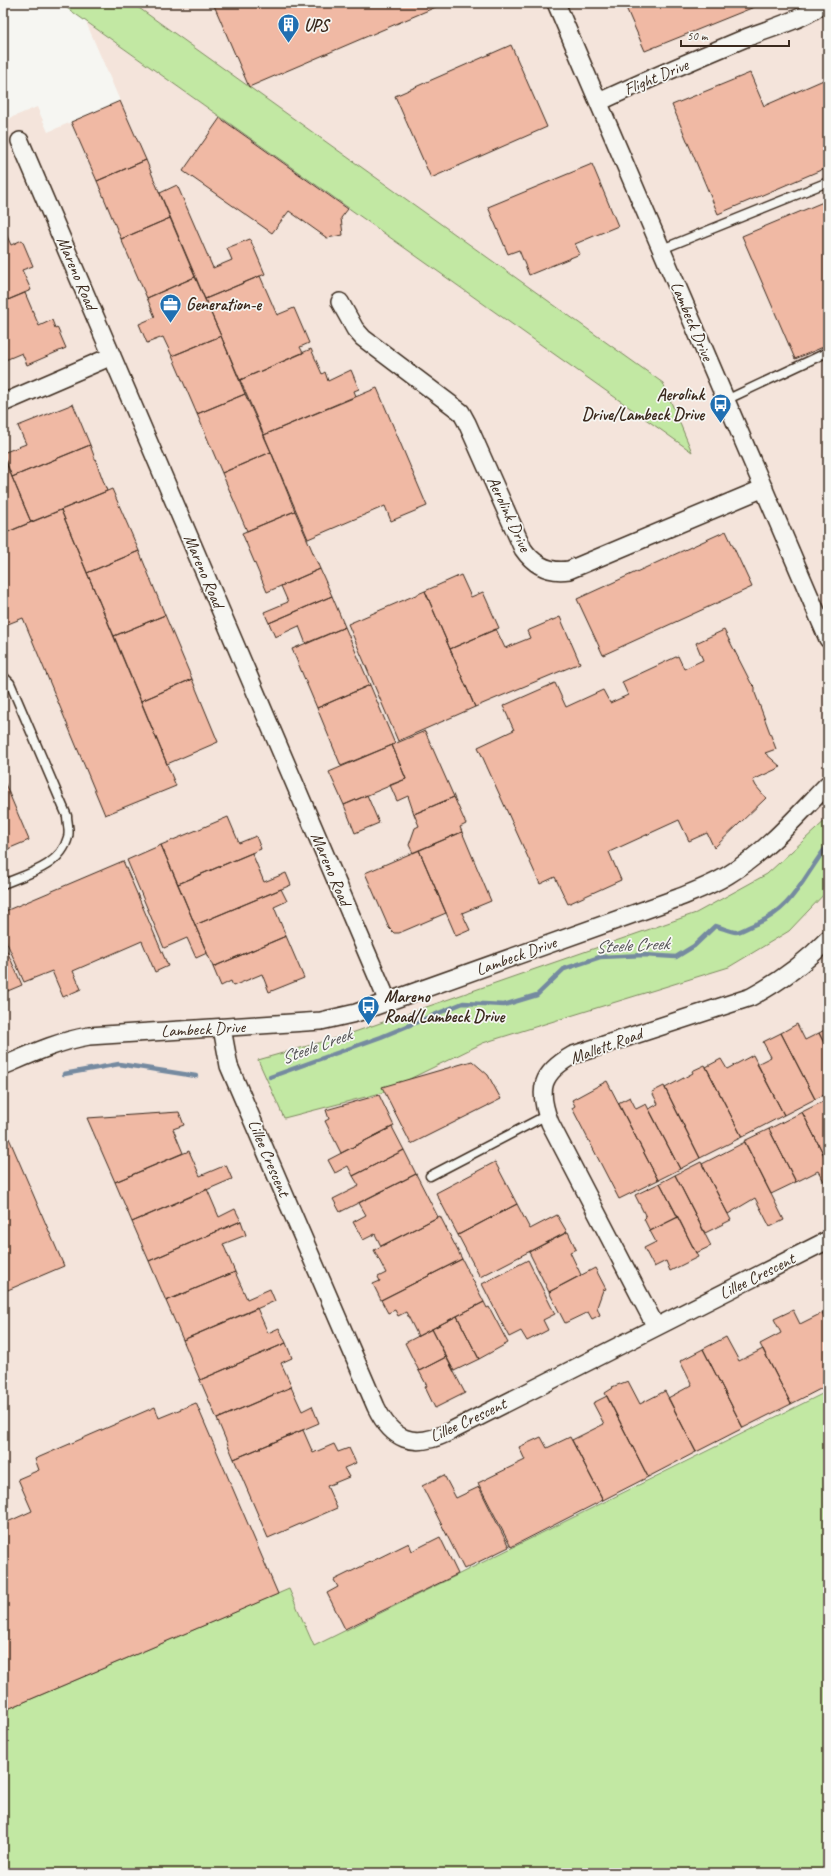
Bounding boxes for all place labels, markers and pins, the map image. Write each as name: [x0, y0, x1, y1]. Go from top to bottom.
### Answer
building icon: UPS: [276, 12, 302, 45]
place label: UPS: [304, 15, 331, 36]
office icon: Generation-e: [157, 291, 183, 324]
place label: Generation-e: [186, 294, 263, 315]
place label: Aerolink Drive/Lambeck Drive: [582, 384, 706, 425]
bus stop icon: Aerolink Drive/Lambeck Drive: [707, 391, 733, 424]
place label: Mareno Road/Lambeck Drive: [384, 986, 506, 1027]
bus stop icon: Mareno Road/Lambeck Drive: [356, 993, 382, 1026]

